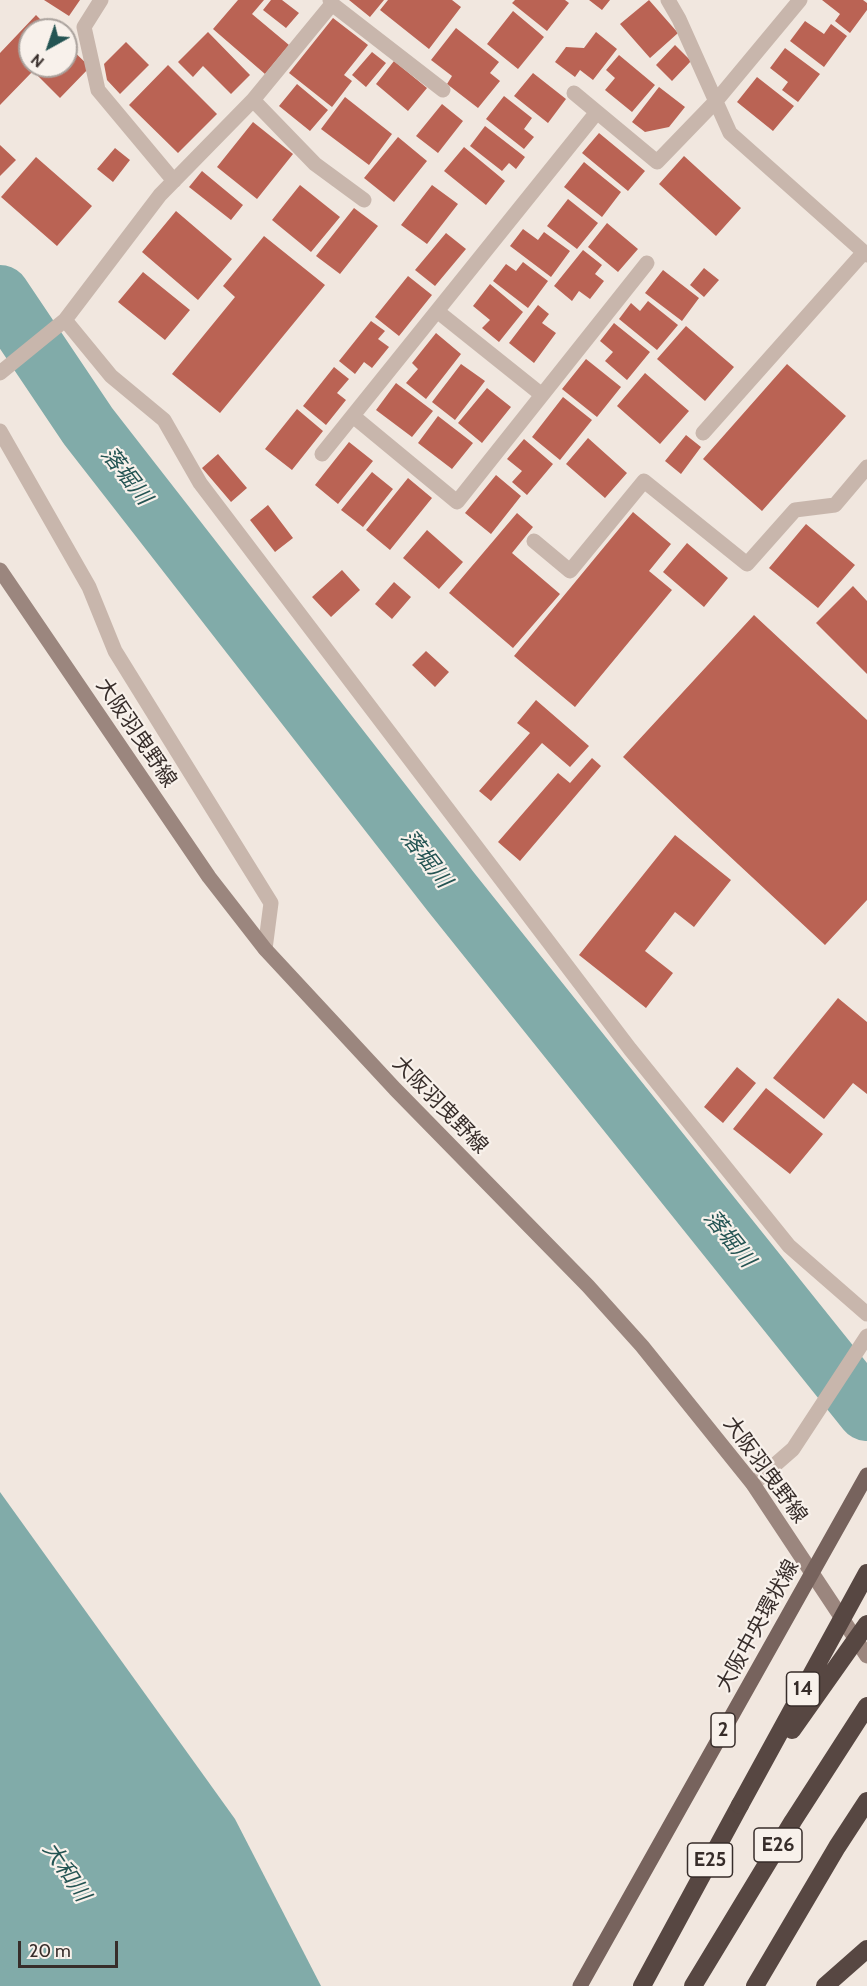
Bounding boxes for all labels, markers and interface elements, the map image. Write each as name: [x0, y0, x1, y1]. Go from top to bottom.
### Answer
north arrow: [18, 18, 78, 78]
text: N: [27, 50, 48, 72]
water label: 落堀川: [95, 442, 157, 510]
street label: 大阪羽曳野線: [90, 674, 182, 792]
water label: 落堀川: [395, 825, 457, 893]
street label: 大阪羽曳野線: [387, 1051, 493, 1159]
water label: 落堀川: [698, 1205, 760, 1273]
street label: 大阪羽曳野線: [718, 1412, 812, 1528]
street label: 大阪中央環状線: [711, 1556, 805, 1696]
road number: 14: [786, 1672, 820, 1706]
road number: 2: [711, 1713, 735, 1747]
road number: E26: [754, 1828, 802, 1862]
water label: 大和川: [37, 1837, 95, 1907]
road number: E25: [688, 1843, 732, 1877]
scale bar: [21, 1929, 122, 1967]
text: 20 m: [29, 1940, 71, 1962]

